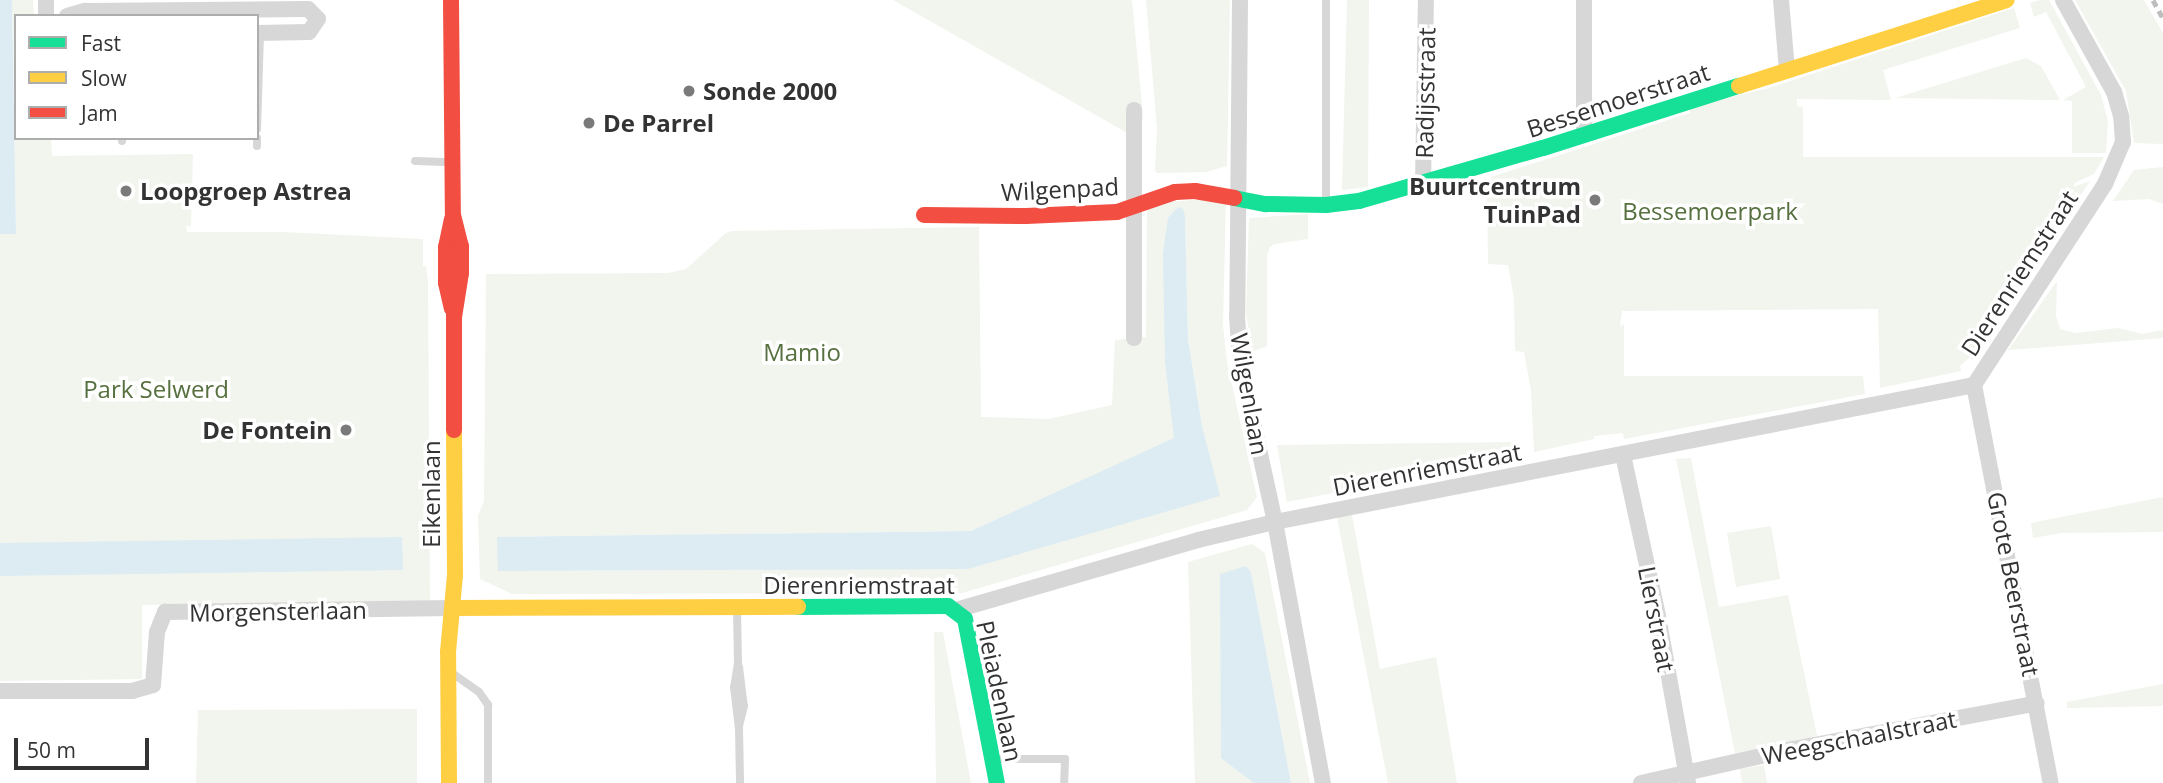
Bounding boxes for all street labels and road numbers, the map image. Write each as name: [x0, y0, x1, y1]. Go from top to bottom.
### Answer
street label: Radijsstraat: [1409, 27, 1441, 159]
street label: Bessemoerstraat: [1523, 57, 1713, 143]
street label: Wilgenpad: [1000, 172, 1120, 206]
street label: Dierenriemstraat: [1955, 185, 2083, 361]
street label: Wilgenlaan: [1225, 331, 1275, 457]
street label: Dierenriemstraat: [1330, 437, 1524, 501]
street label: Eikenlaan: [417, 440, 445, 548]
street label: Grote Beerstraat: [1982, 489, 2046, 679]
street label: Lierstraat: [1633, 564, 1681, 674]
street label: Dierenriemstraat: [763, 571, 955, 599]
street label: Morgensterlaan: [189, 595, 367, 627]
street label: Pleiadenlaan: [971, 618, 1029, 764]
street label: Weegschaalstraat: [1759, 704, 1959, 770]

